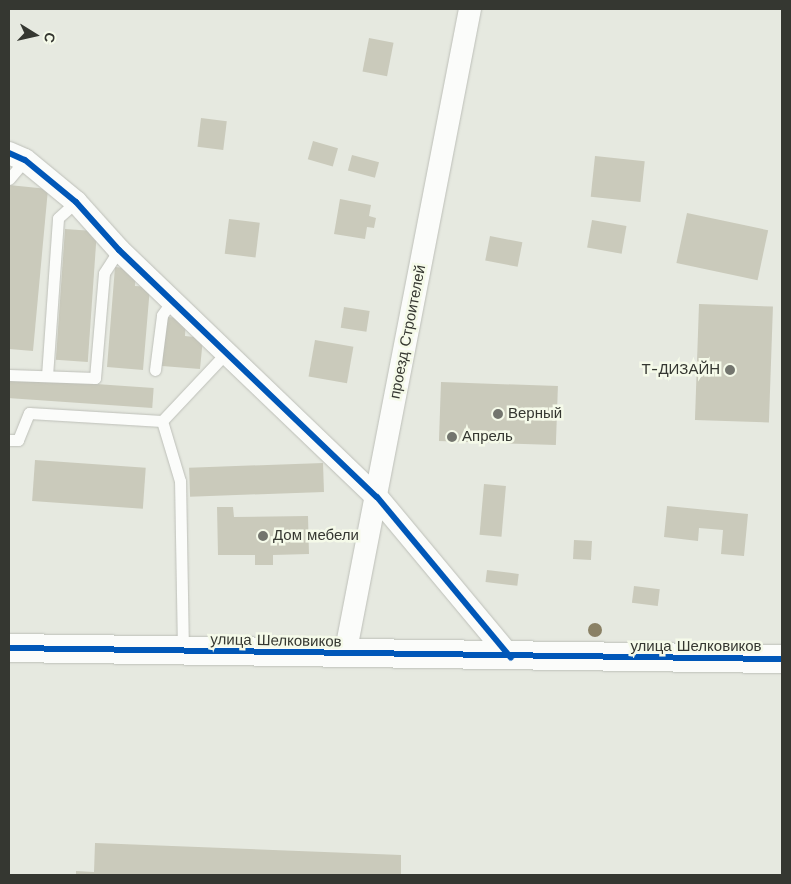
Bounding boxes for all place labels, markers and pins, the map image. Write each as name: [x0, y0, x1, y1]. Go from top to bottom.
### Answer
place label: Т-ДИЗАЙН: [642, 361, 720, 379]
marker: Т-ДИЗАЙН: [724, 364, 736, 376]
place label: Верный: [508, 405, 562, 423]
marker: Верный: [492, 408, 504, 420]
place label: Апрель: [462, 428, 513, 446]
marker: Апрель: [446, 431, 458, 443]
place label: Дом мебели: [273, 527, 359, 545]
marker: Дом мебели: [257, 530, 269, 542]

